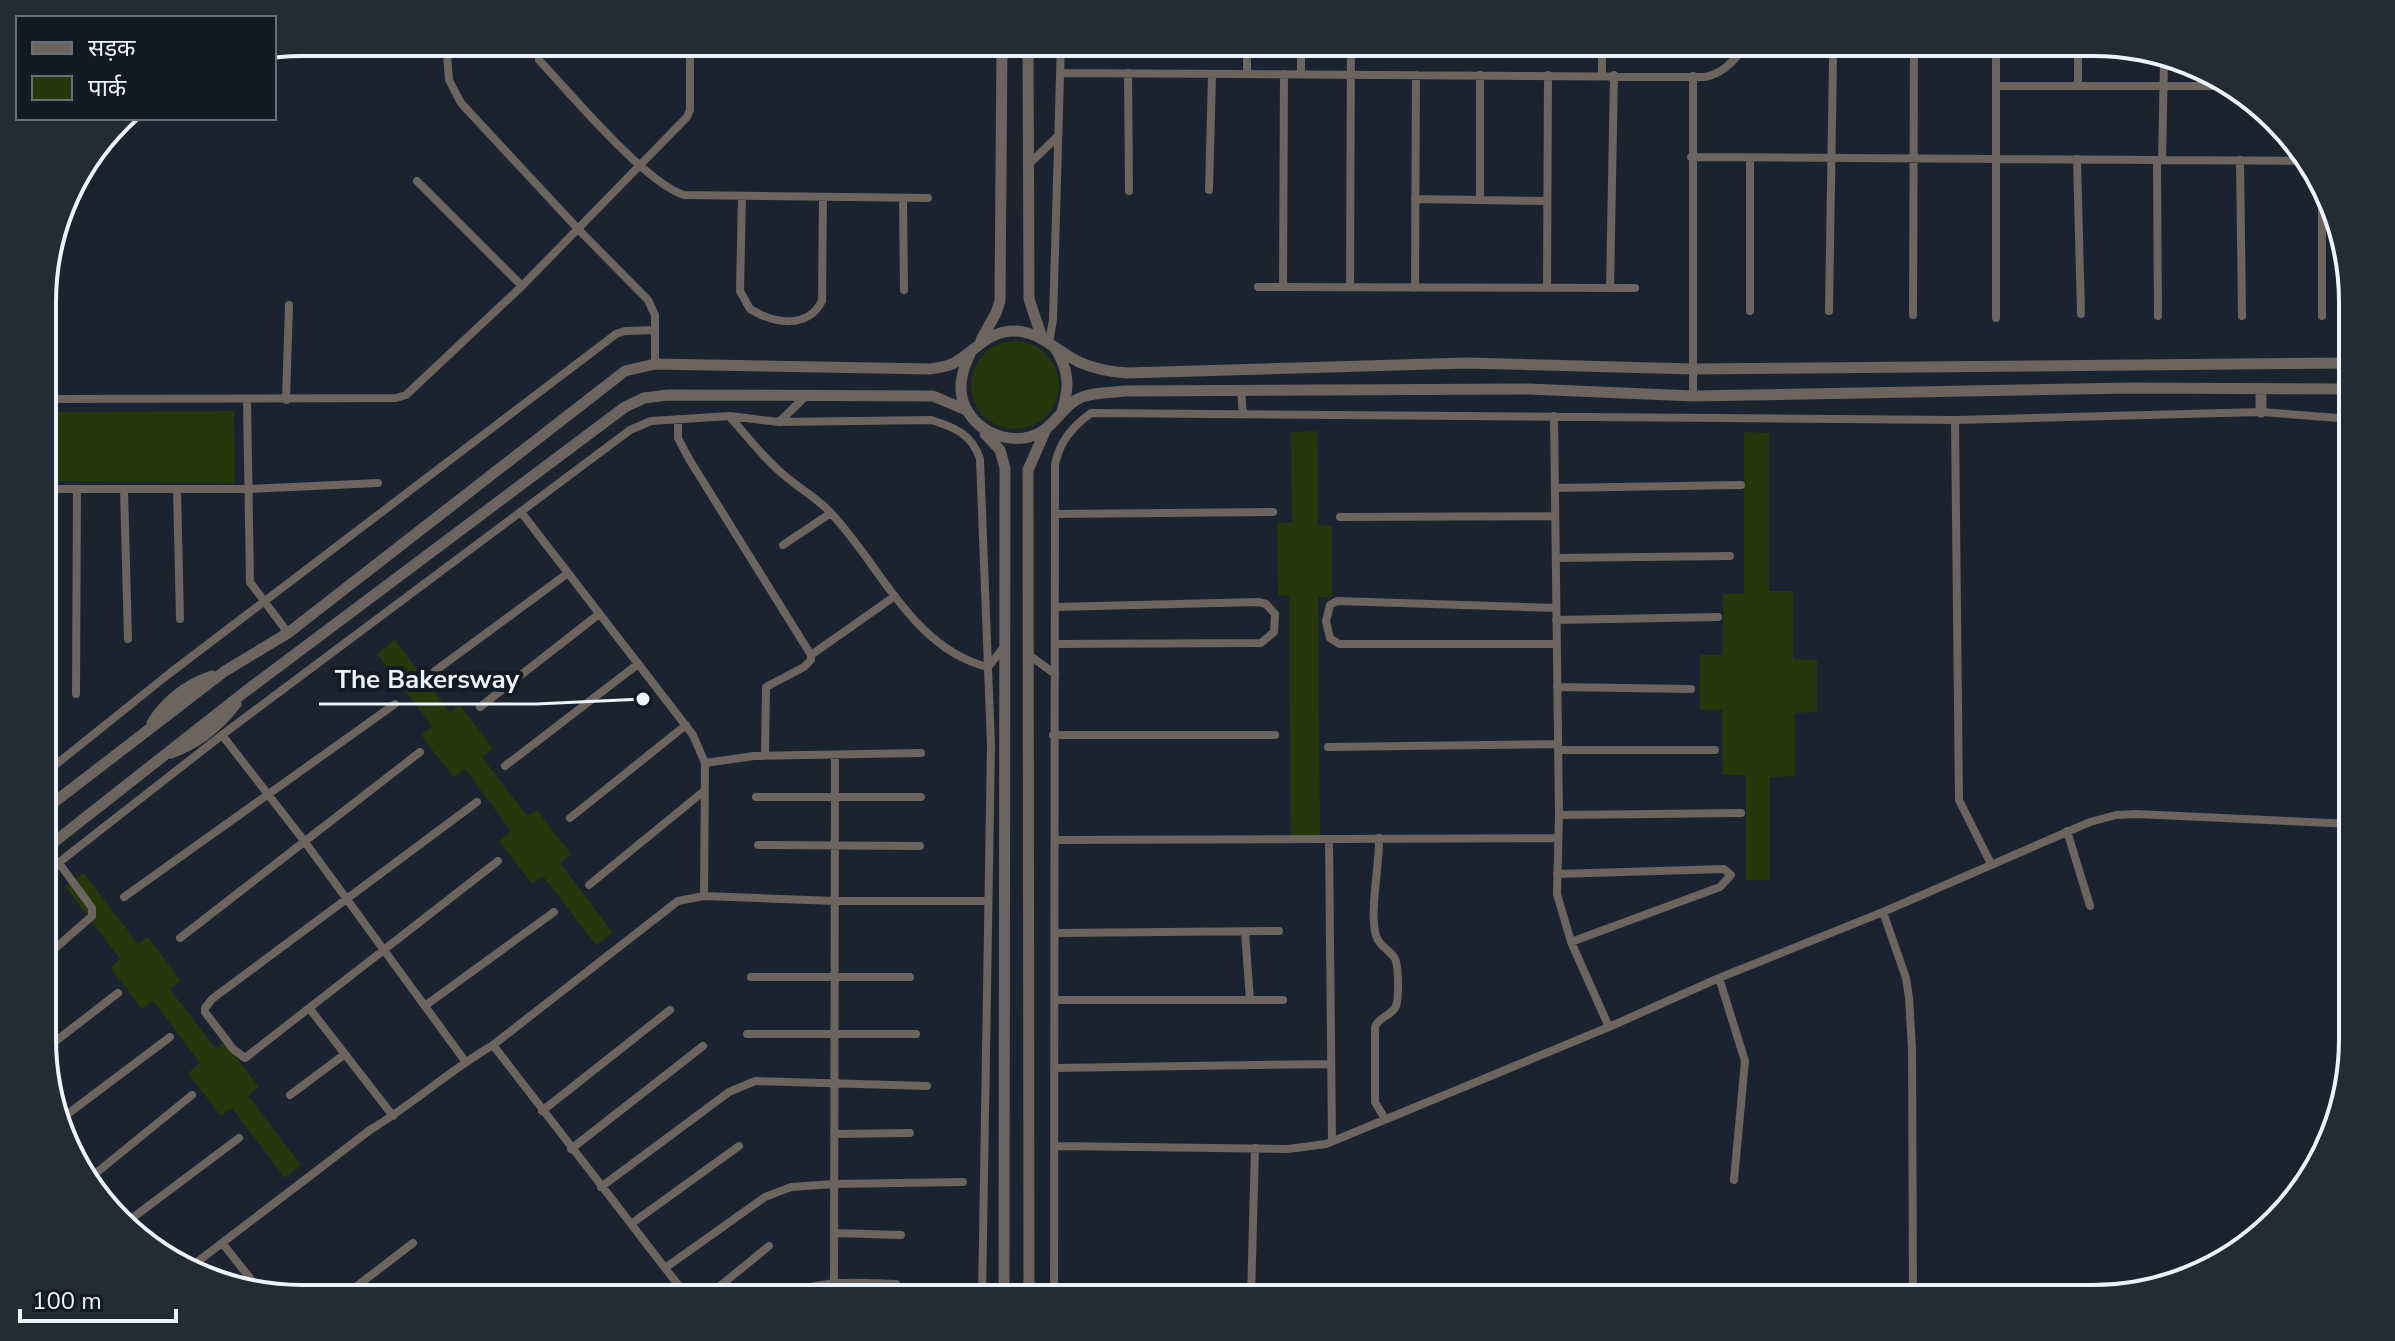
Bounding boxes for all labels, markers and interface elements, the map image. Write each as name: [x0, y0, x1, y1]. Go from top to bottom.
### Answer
legend: [16, 16, 276, 120]
text: सड़क: [88, 32, 136, 64]
text: पार्क: [88, 72, 127, 104]
callout: The Bakersway: [319, 654, 536, 704]
text: The Bakersway: [335, 662, 520, 697]
scale bar: [20, 1273, 176, 1323]
text: 100 m: [32, 1285, 102, 1317]

